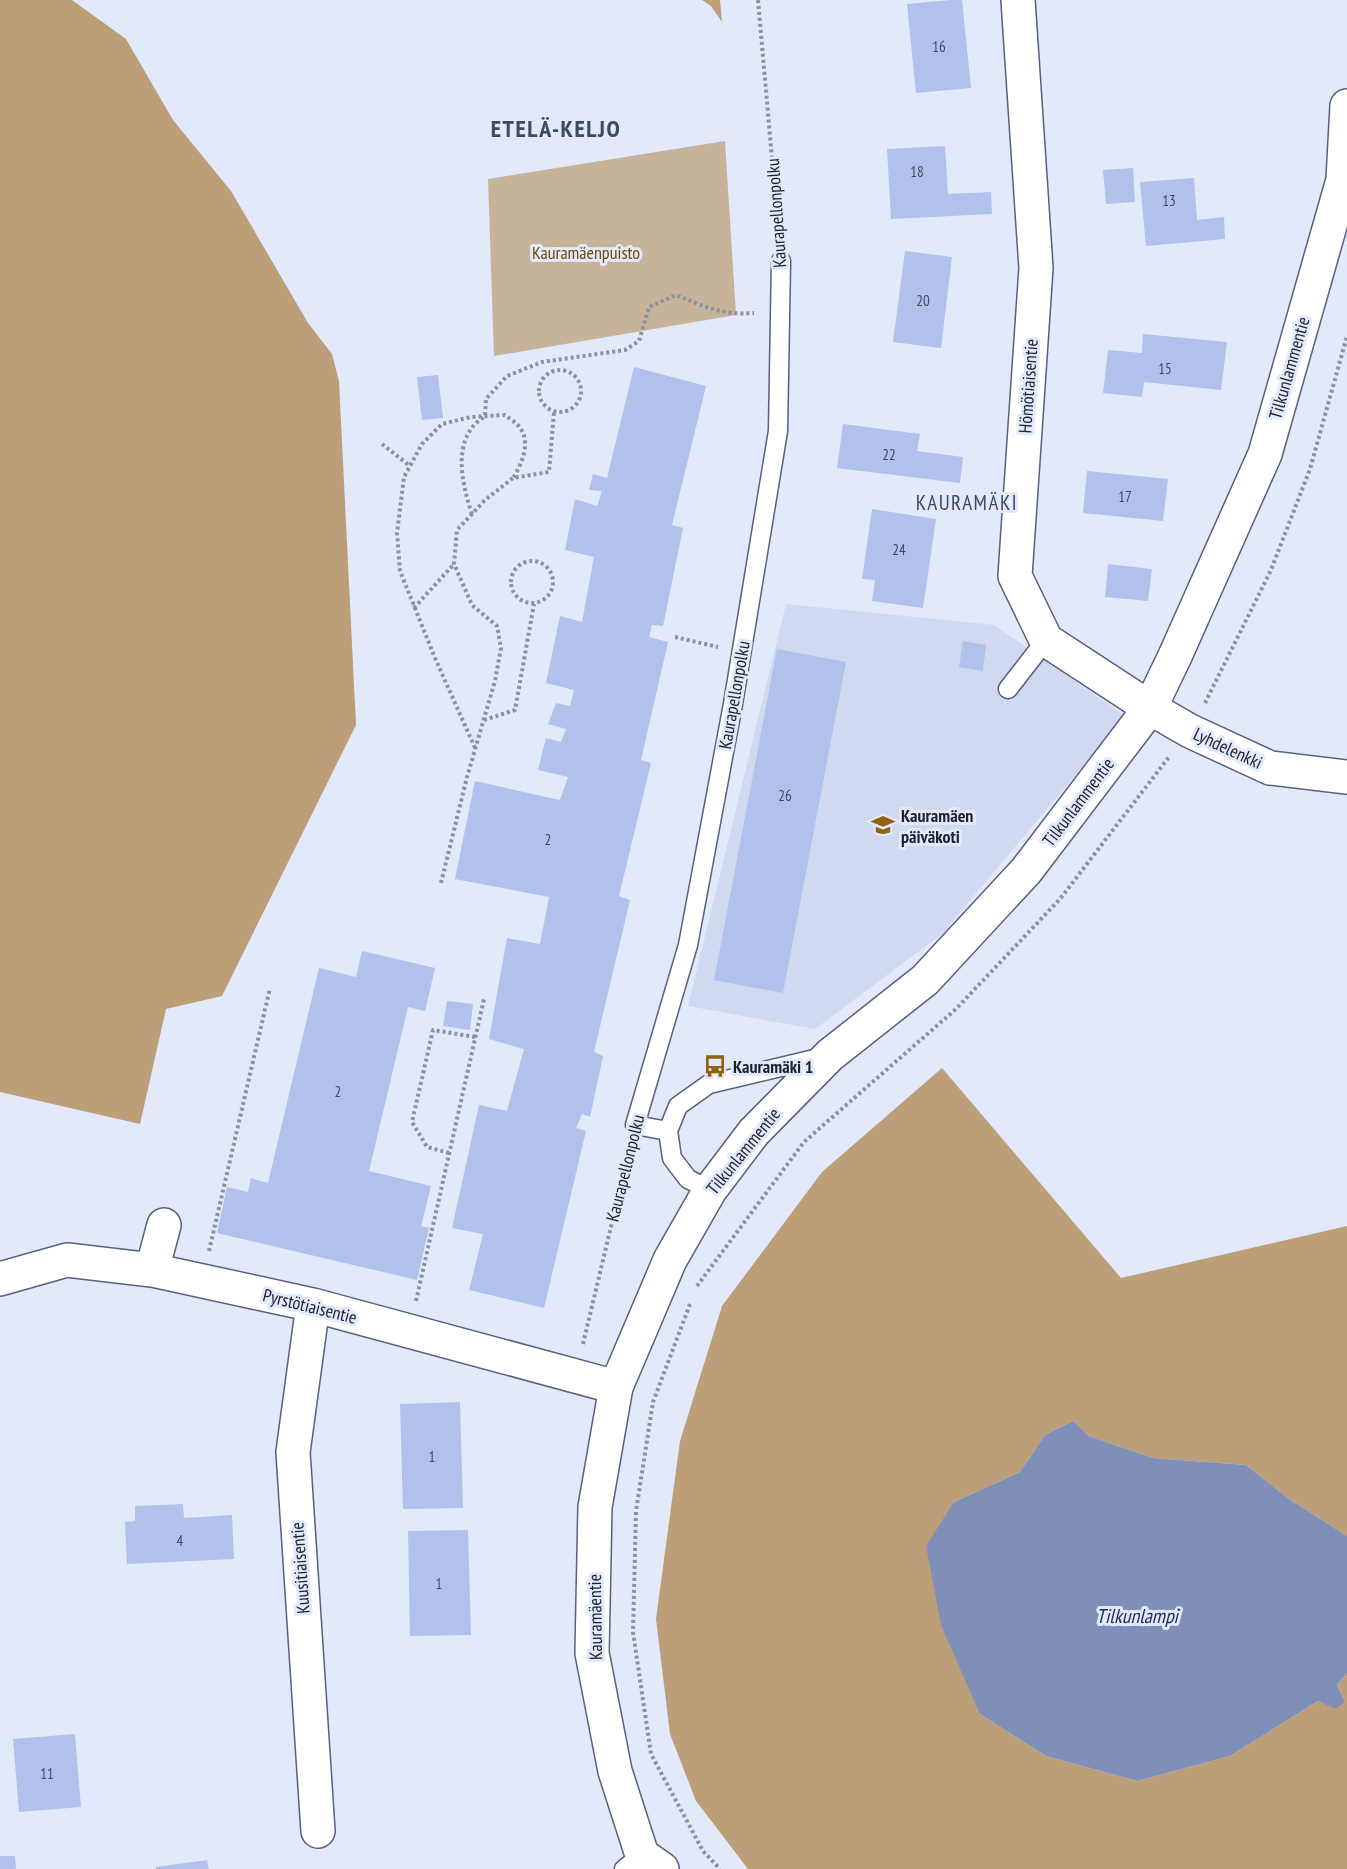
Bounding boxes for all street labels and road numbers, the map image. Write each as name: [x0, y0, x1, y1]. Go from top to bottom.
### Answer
street label: Kaurapellonpolku: [761, 158, 791, 268]
street label: Tilkunlammentie: [1263, 314, 1315, 422]
street label: Hömötiaisentie: [1013, 338, 1043, 434]
street label: Kaurapellonpolku: [713, 639, 755, 751]
street label: Lyhdelenkki: [1190, 722, 1266, 774]
street label: Tilkunlammentie: [1037, 753, 1119, 851]
street label: Tilkunlammentie: [701, 1103, 785, 1199]
street label: Kaurapellonpolku: [601, 1112, 649, 1224]
street label: Pyrstötiaisentie: [261, 1283, 359, 1329]
street label: Kuusitiaisentie: [285, 1521, 315, 1615]
street label: Kauramäentie: [583, 1574, 607, 1660]

